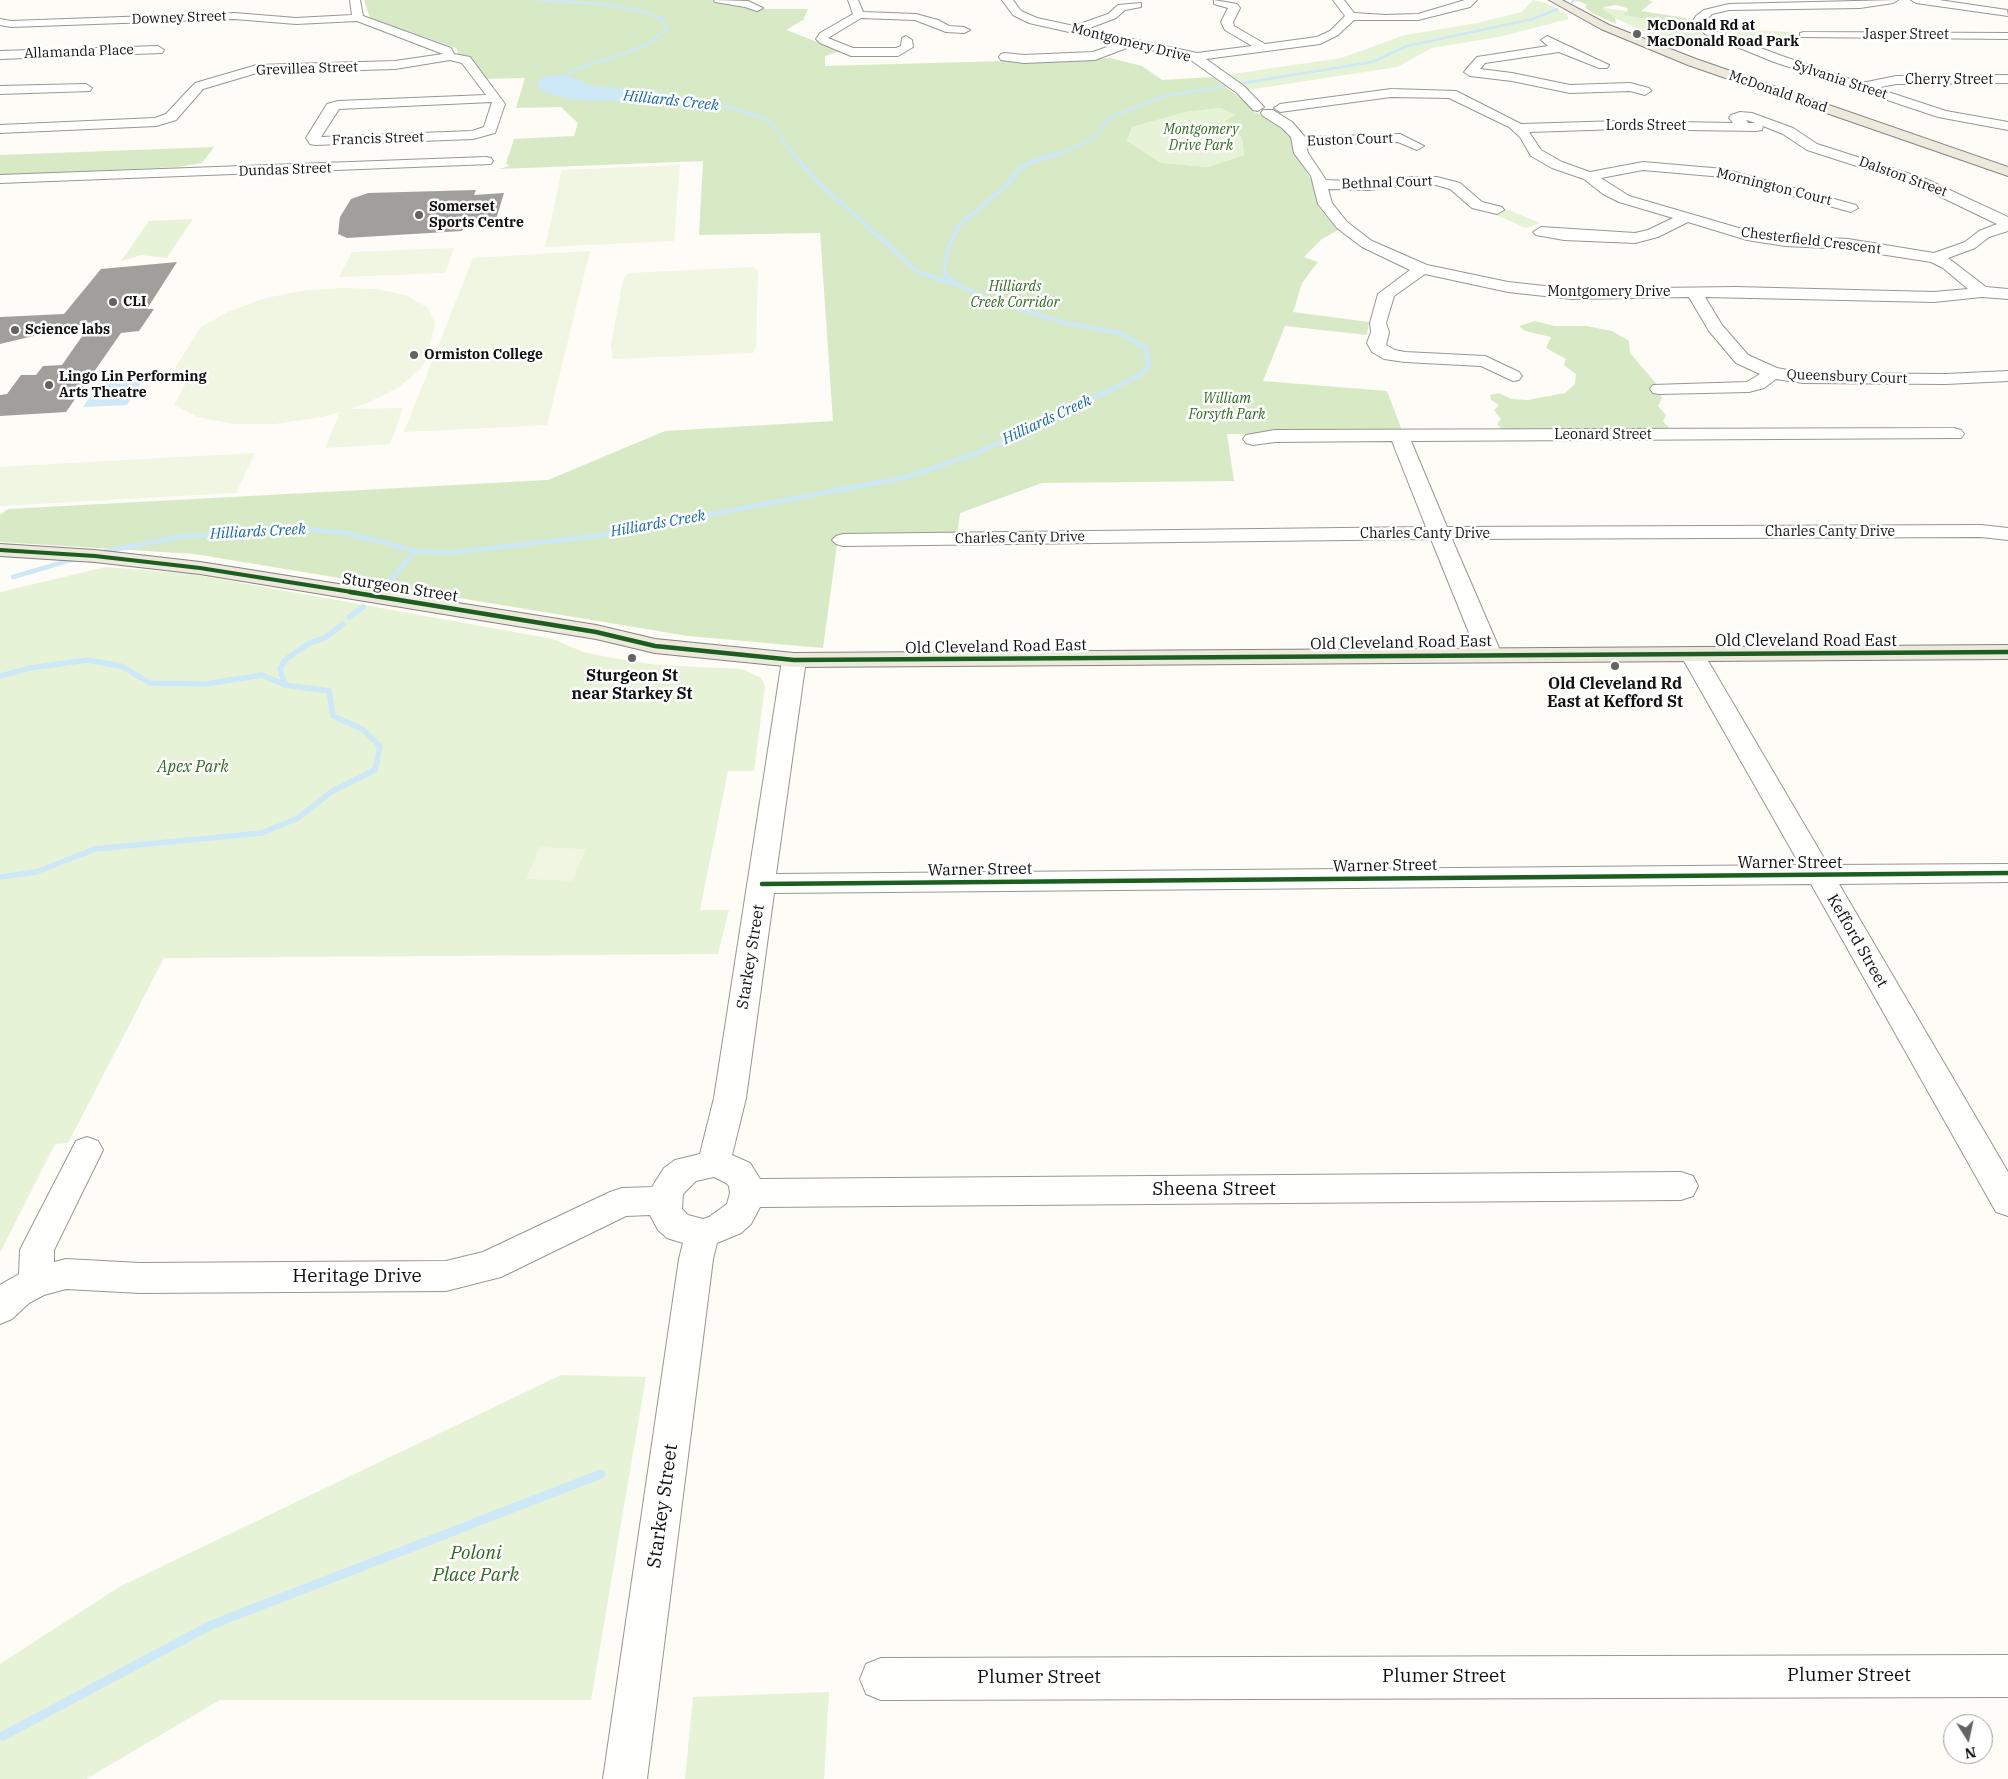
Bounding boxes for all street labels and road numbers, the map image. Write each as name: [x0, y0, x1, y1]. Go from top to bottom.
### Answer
street label: Downey Street: [131, 8, 227, 28]
street label: Montgomery Drive: [1069, 20, 1193, 66]
street label: Jasper Street: [1863, 27, 1949, 43]
street label: Allamanda Place: [24, 42, 134, 62]
street label: Sylvania Street: [1791, 57, 1889, 103]
street label: Grevillea Street: [256, 59, 358, 79]
street label: McDonald Road: [1726, 67, 1830, 117]
street label: Cherry Street: [1905, 72, 1993, 88]
street label: Lords Street: [1606, 118, 1686, 134]
street label: Francis Street: [332, 129, 424, 149]
street label: Euston Court: [1307, 130, 1393, 150]
street label: Dalston Street: [1857, 153, 1949, 201]
street label: Dundas Street: [238, 160, 332, 180]
street label: Mornington Court: [1715, 165, 1833, 209]
street label: Bethnal Court: [1341, 173, 1433, 193]
street label: Chesterfield Crescent: [1740, 224, 1882, 258]
street label: Montgomery Drive: [1548, 284, 1670, 300]
street label: Queensbury Court: [1786, 366, 1908, 388]
street label: Leonard Street: [1554, 427, 1652, 443]
street label: Charles Canty Drive: [1765, 524, 1895, 540]
street label: Charles Canty Drive: [1360, 526, 1490, 542]
street label: Charles Canty Drive: [955, 528, 1085, 548]
street label: Sturgeon Street: [341, 569, 459, 607]
street label: Old Cleveland Road East: [1715, 631, 1897, 651]
street label: Old Cleveland Road East: [1310, 632, 1492, 654]
street label: Old Cleveland Road East: [905, 636, 1087, 658]
street label: Warner Street: [1738, 853, 1842, 873]
street label: Warner Street: [1332, 855, 1438, 877]
street label: Warner Street: [927, 859, 1033, 881]
street label: Kefford Street: [1822, 891, 1892, 991]
street label: Starkey Street: [733, 903, 769, 1011]
street label: Sheena Street: [1152, 1179, 1276, 1201]
street label: Heritage Drive: [292, 1266, 422, 1288]
street label: Starkey Street: [643, 1442, 683, 1570]
street label: Plumer Street: [1787, 1665, 1911, 1687]
street label: Plumer Street: [1382, 1666, 1506, 1688]
street label: Plumer Street: [977, 1667, 1101, 1689]

